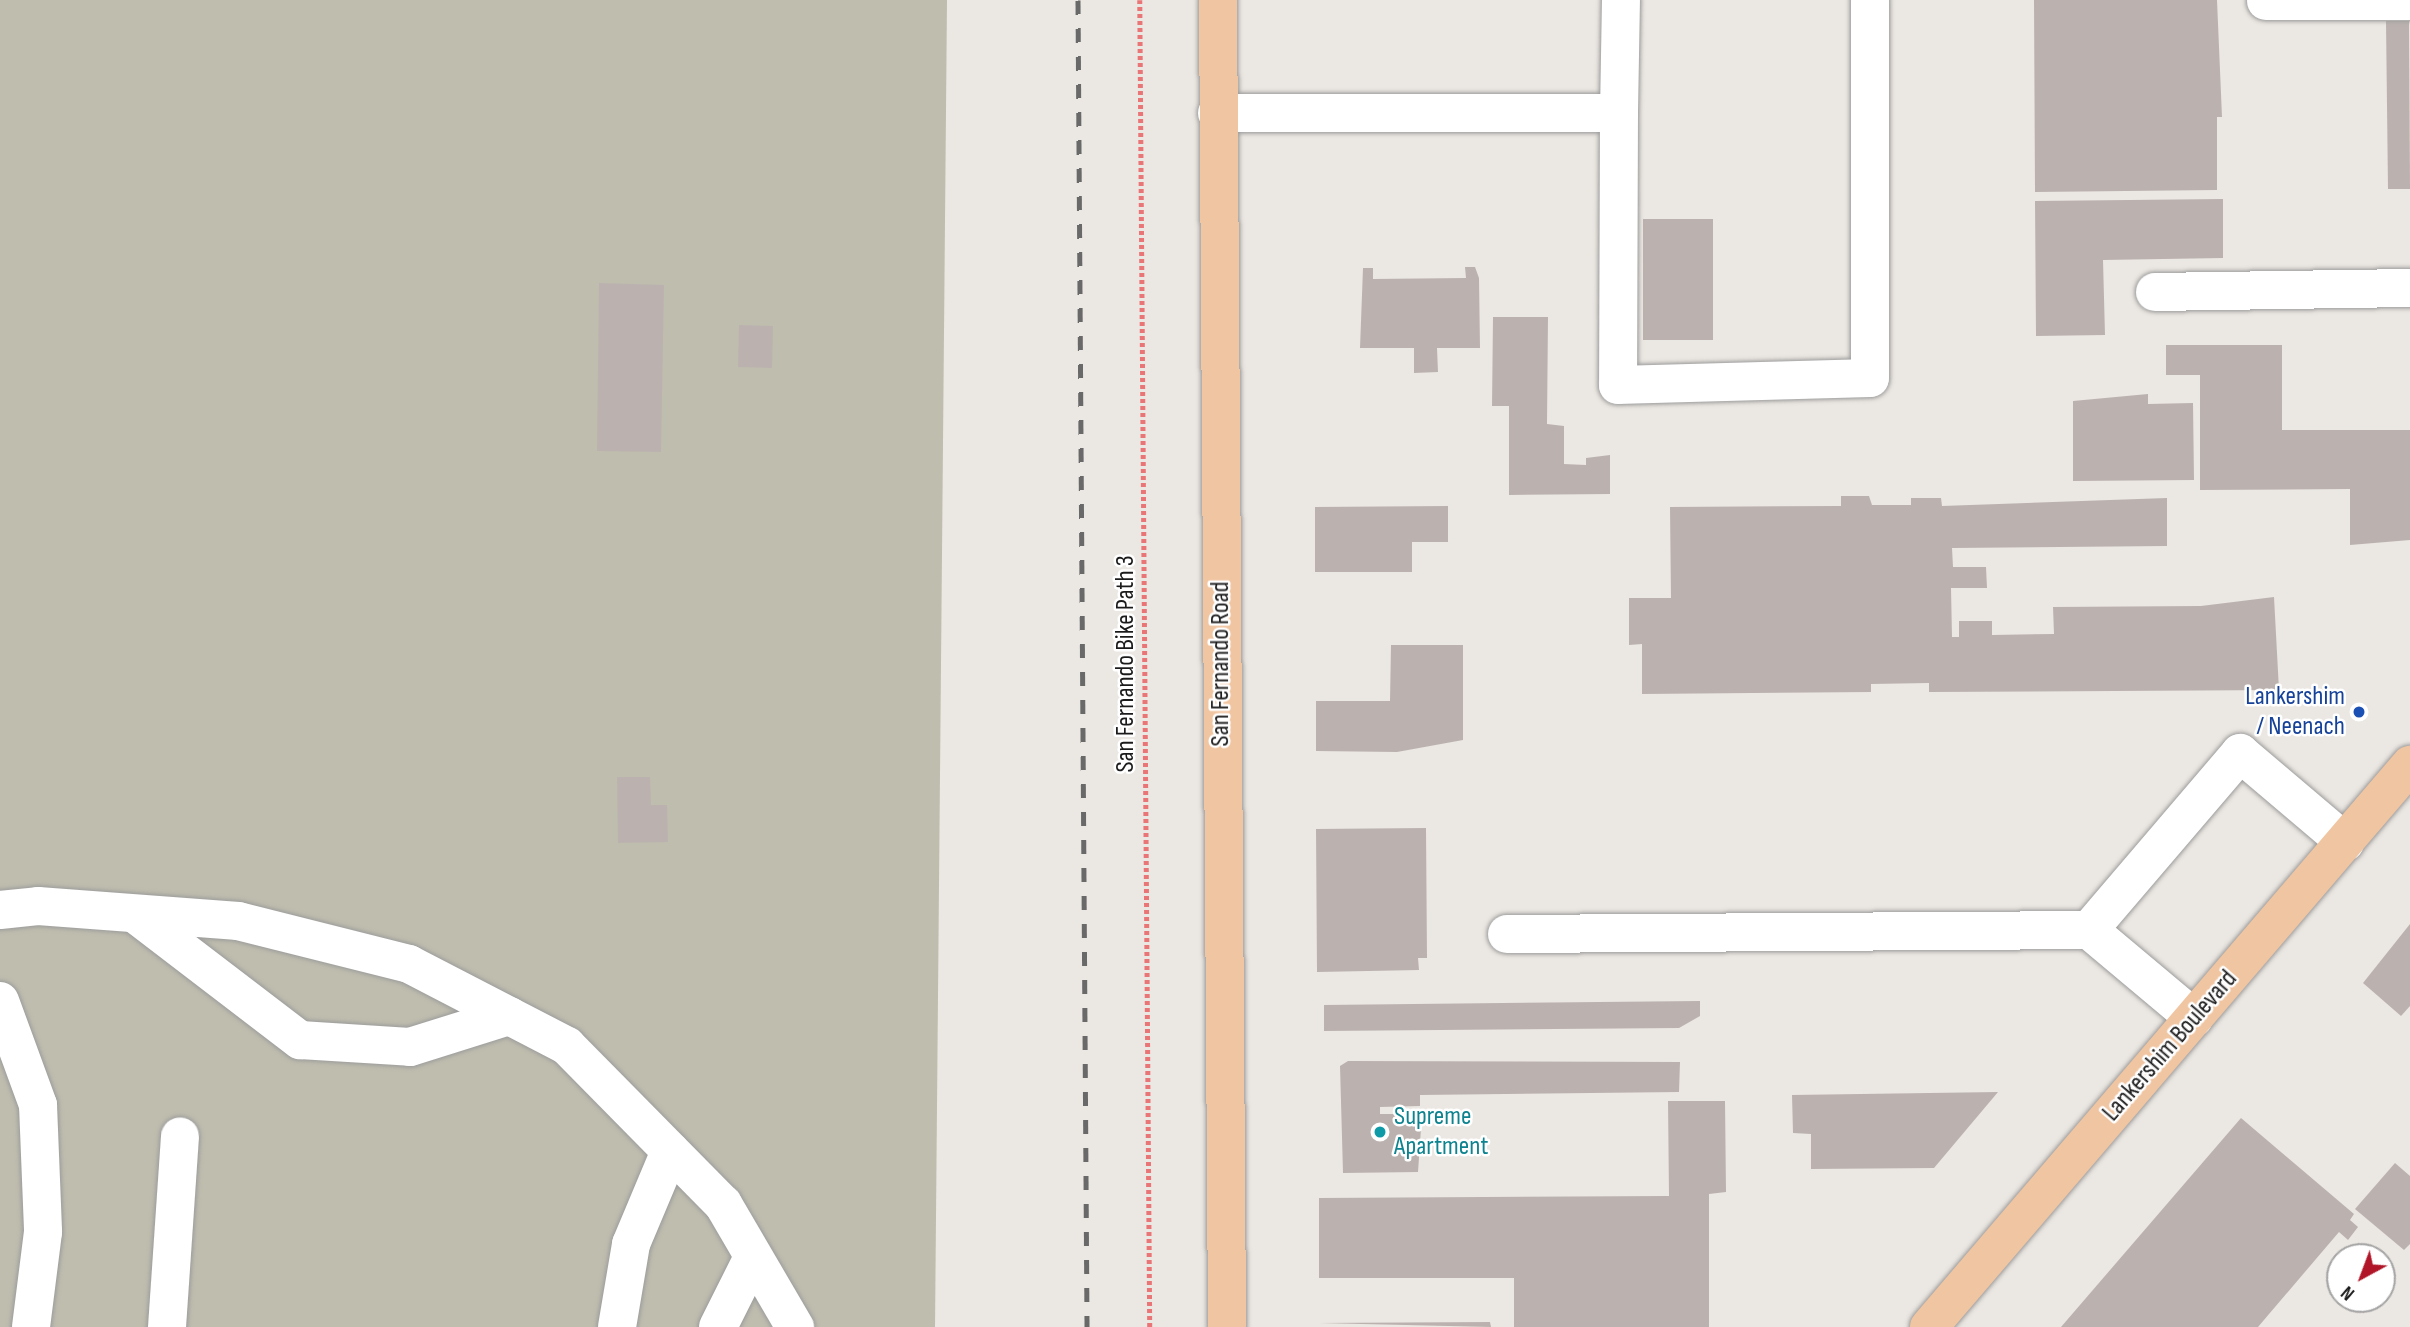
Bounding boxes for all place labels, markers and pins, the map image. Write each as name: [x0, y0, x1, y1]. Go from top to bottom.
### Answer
place label: Lankershim / Neenach: [2245, 681, 2345, 742]
marker: Lankershim / Neenach: [2351, 704, 2367, 720]
place label: Supreme Apartment: [1394, 1101, 1488, 1162]
marker: Supreme Apartment: [1372, 1124, 1388, 1140]

